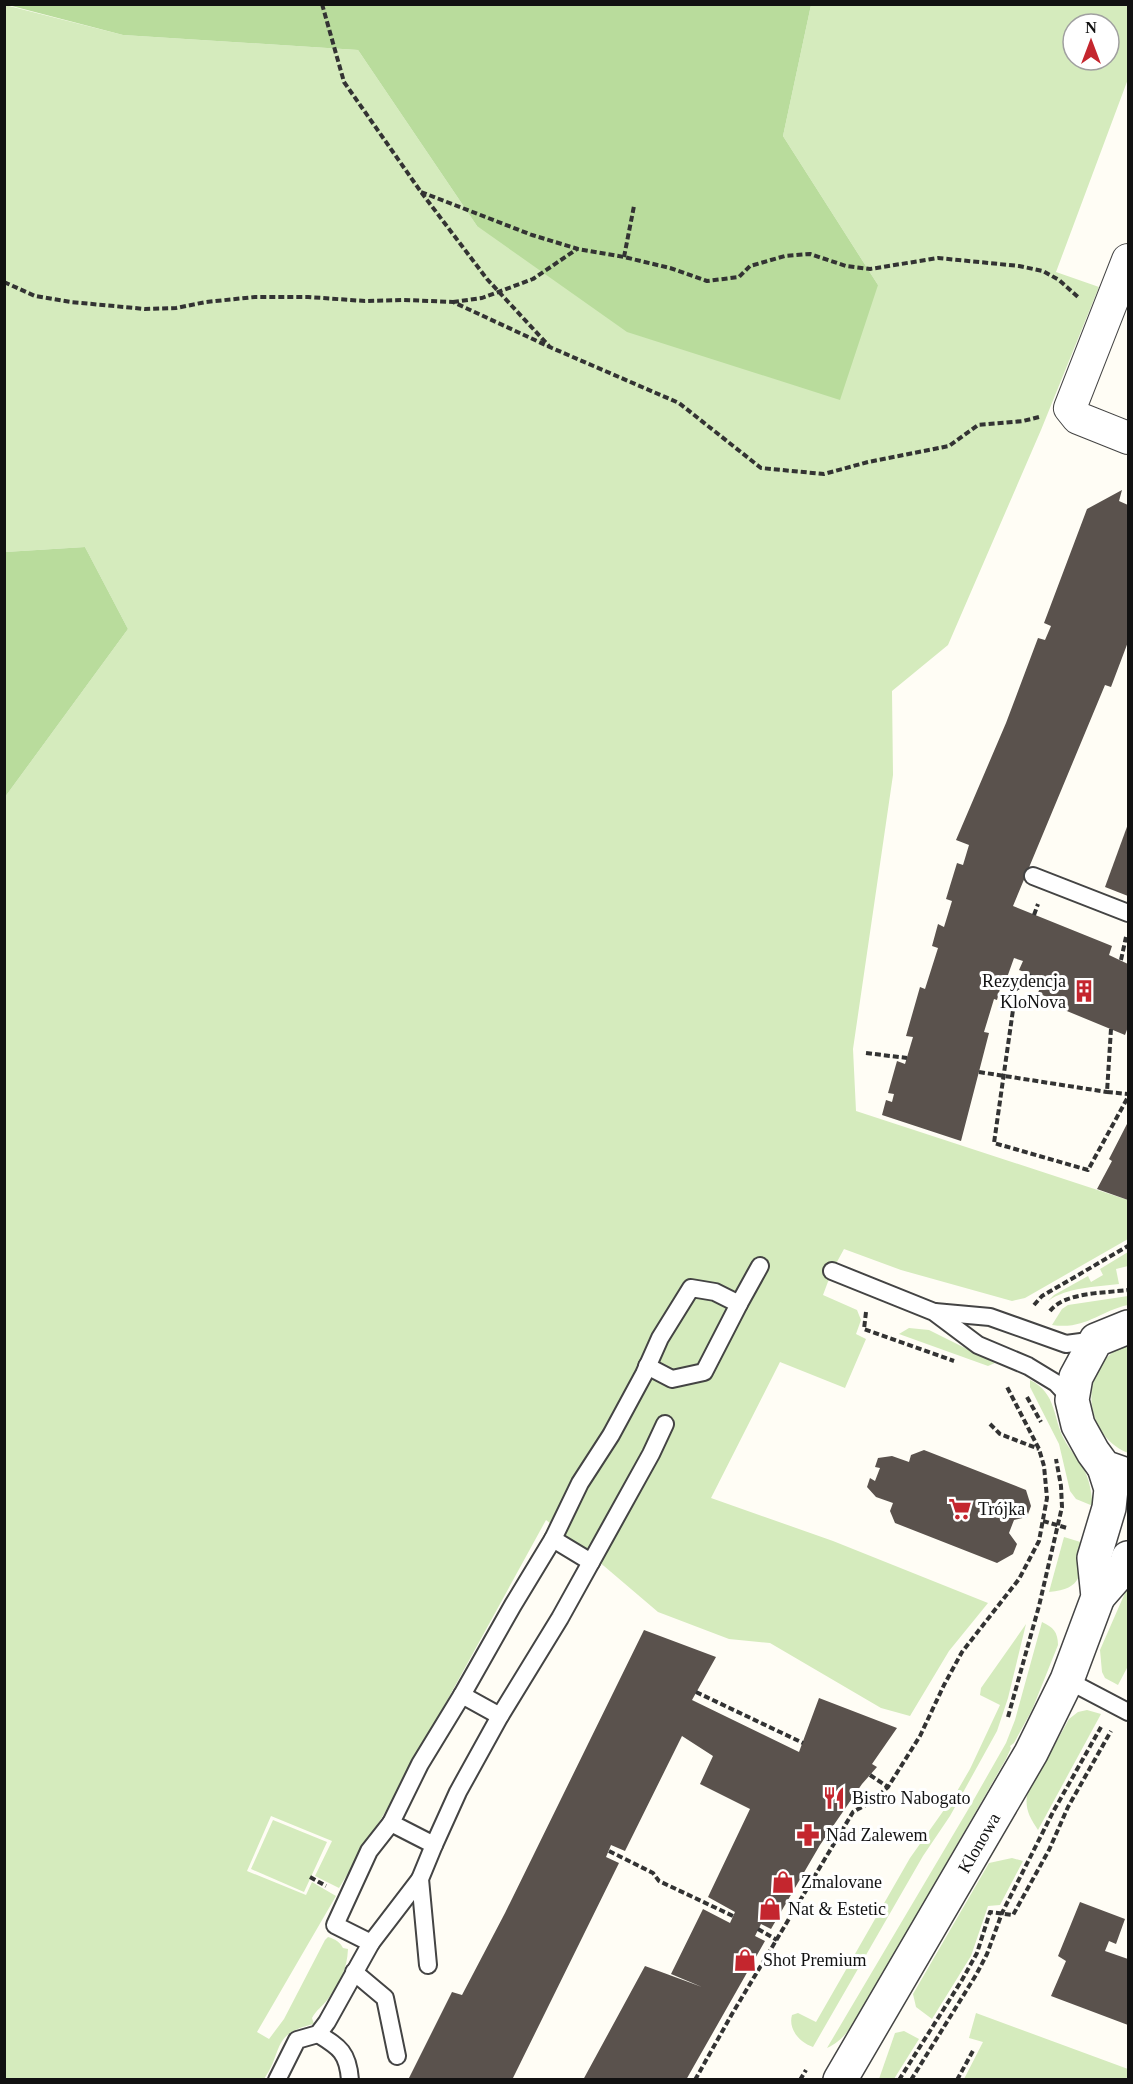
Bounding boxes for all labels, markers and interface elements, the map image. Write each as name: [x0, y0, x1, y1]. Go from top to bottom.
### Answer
north arrow: [1061, 12, 1121, 72]
text: N: [1085, 19, 1097, 36]
place label: Rezydencja KloNova: [982, 971, 1066, 1012]
building icon: Rezydencja KloNova: [1071, 978, 1097, 1004]
supermarket icon: Trójka: [947, 1496, 973, 1522]
place label: Trójka: [978, 1499, 1025, 1519]
restaurant icon: Bistro Nabogato: [821, 1785, 847, 1811]
place label: Bistro Nabogato: [852, 1788, 971, 1808]
street label: Klonowa: [954, 1809, 1004, 1877]
pharmacy icon: Nad Zalewem: [795, 1822, 821, 1848]
place label: Nad Zalewem: [826, 1825, 927, 1845]
shop icon: Zmalovane: [770, 1869, 796, 1895]
place label: Zmalovane: [801, 1872, 882, 1892]
shop icon: Nat & Estetic: [757, 1896, 783, 1922]
place label: Nat & Estetic: [788, 1899, 886, 1919]
shop icon: Shot Premium: [732, 1947, 758, 1973]
place label: Shot Premium: [763, 1950, 867, 1970]

